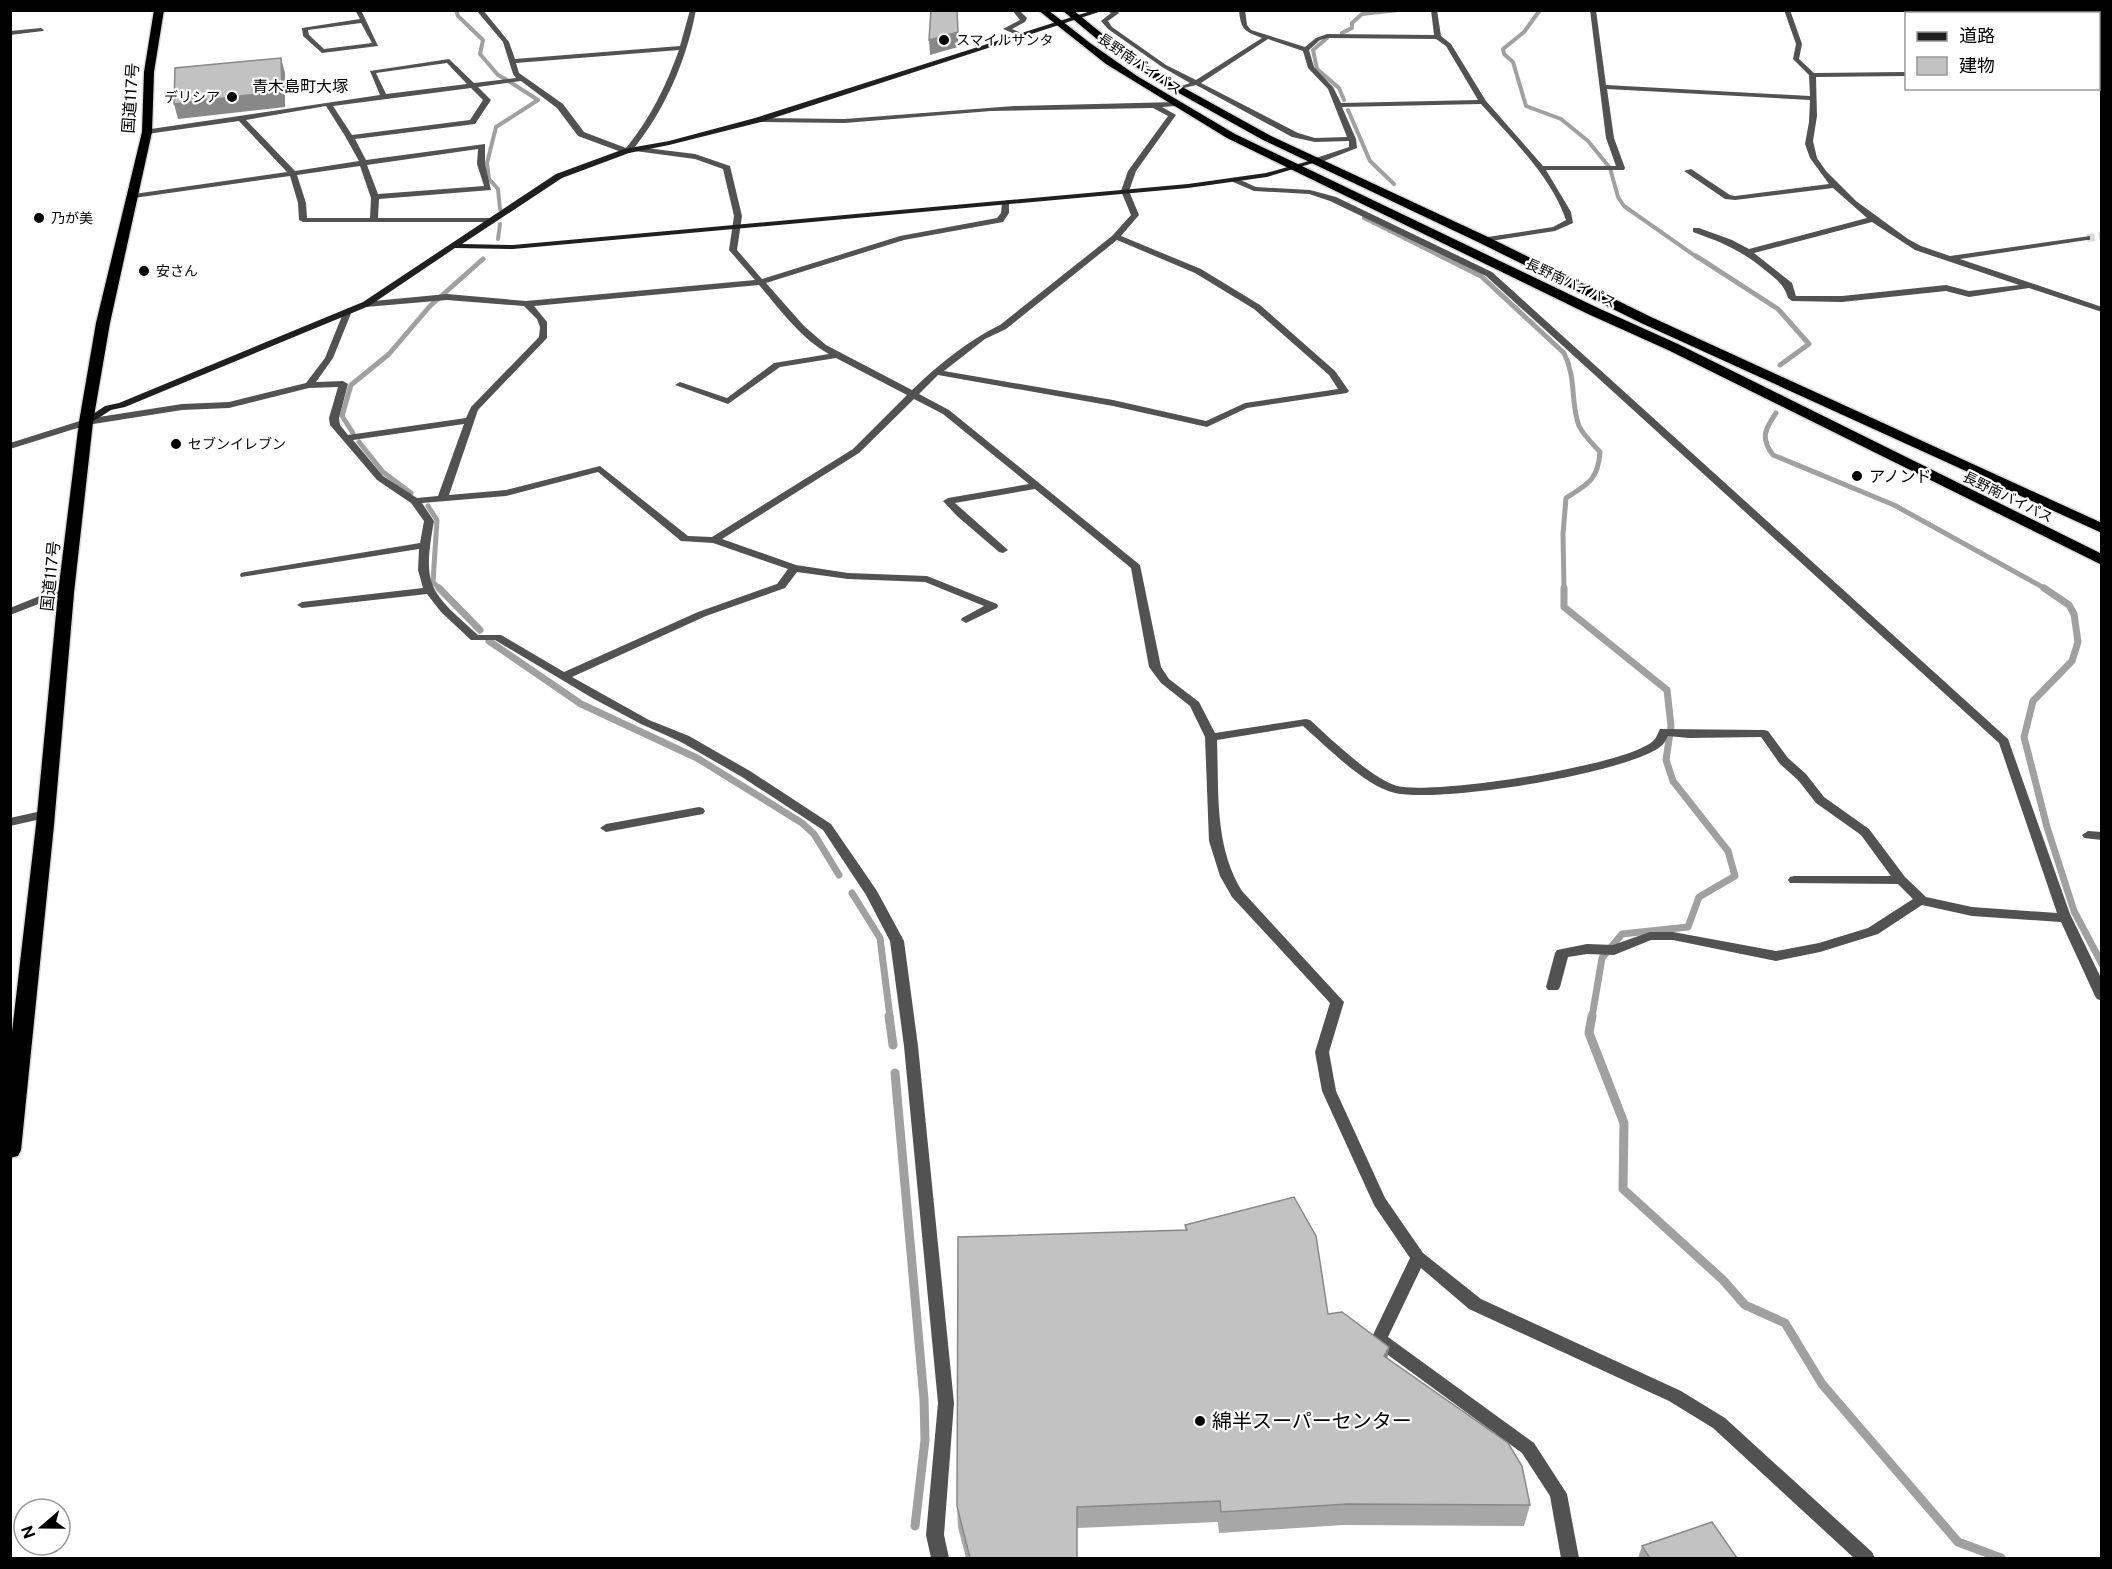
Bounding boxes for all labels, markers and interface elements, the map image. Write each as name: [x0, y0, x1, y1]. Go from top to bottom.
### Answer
legend: [1905, 12, 2100, 90]
text: 道路: [1959, 25, 1995, 46]
street label: 長野南バイパス: [1095, 30, 1185, 98]
place label: スマイルサンタ: [956, 32, 1054, 48]
marker: スマイルサンタ: [937, 33, 951, 47]
text: 建物: [1959, 55, 1995, 76]
street label: 国道117号: [119, 62, 142, 134]
district label: 青木島町大塚: [252, 77, 348, 96]
place label: デリシア: [164, 89, 220, 105]
marker: デリシア: [225, 90, 239, 104]
place label: 乃が美: [51, 210, 93, 226]
marker: 乃が美: [32, 211, 46, 225]
street label: 長野南バイパス: [1523, 255, 1619, 311]
place label: 安さん: [156, 263, 198, 279]
marker: 安さん: [137, 264, 151, 278]
place label: セブンイレブン: [188, 436, 286, 452]
marker: セブンイレブン: [169, 437, 183, 451]
place label: アノンド: [1869, 467, 1932, 486]
street label: 長野南バイパス: [1961, 468, 2055, 526]
marker: アノンド: [1850, 469, 1864, 483]
street label: 国道117号: [37, 540, 64, 612]
place label: 綿半スーパーセンター: [1212, 1409, 1412, 1433]
marker: 綿半スーパーセンター: [1193, 1414, 1207, 1428]
north arrow: [12, 1497, 72, 1557]
text: N: [17, 1523, 39, 1541]

